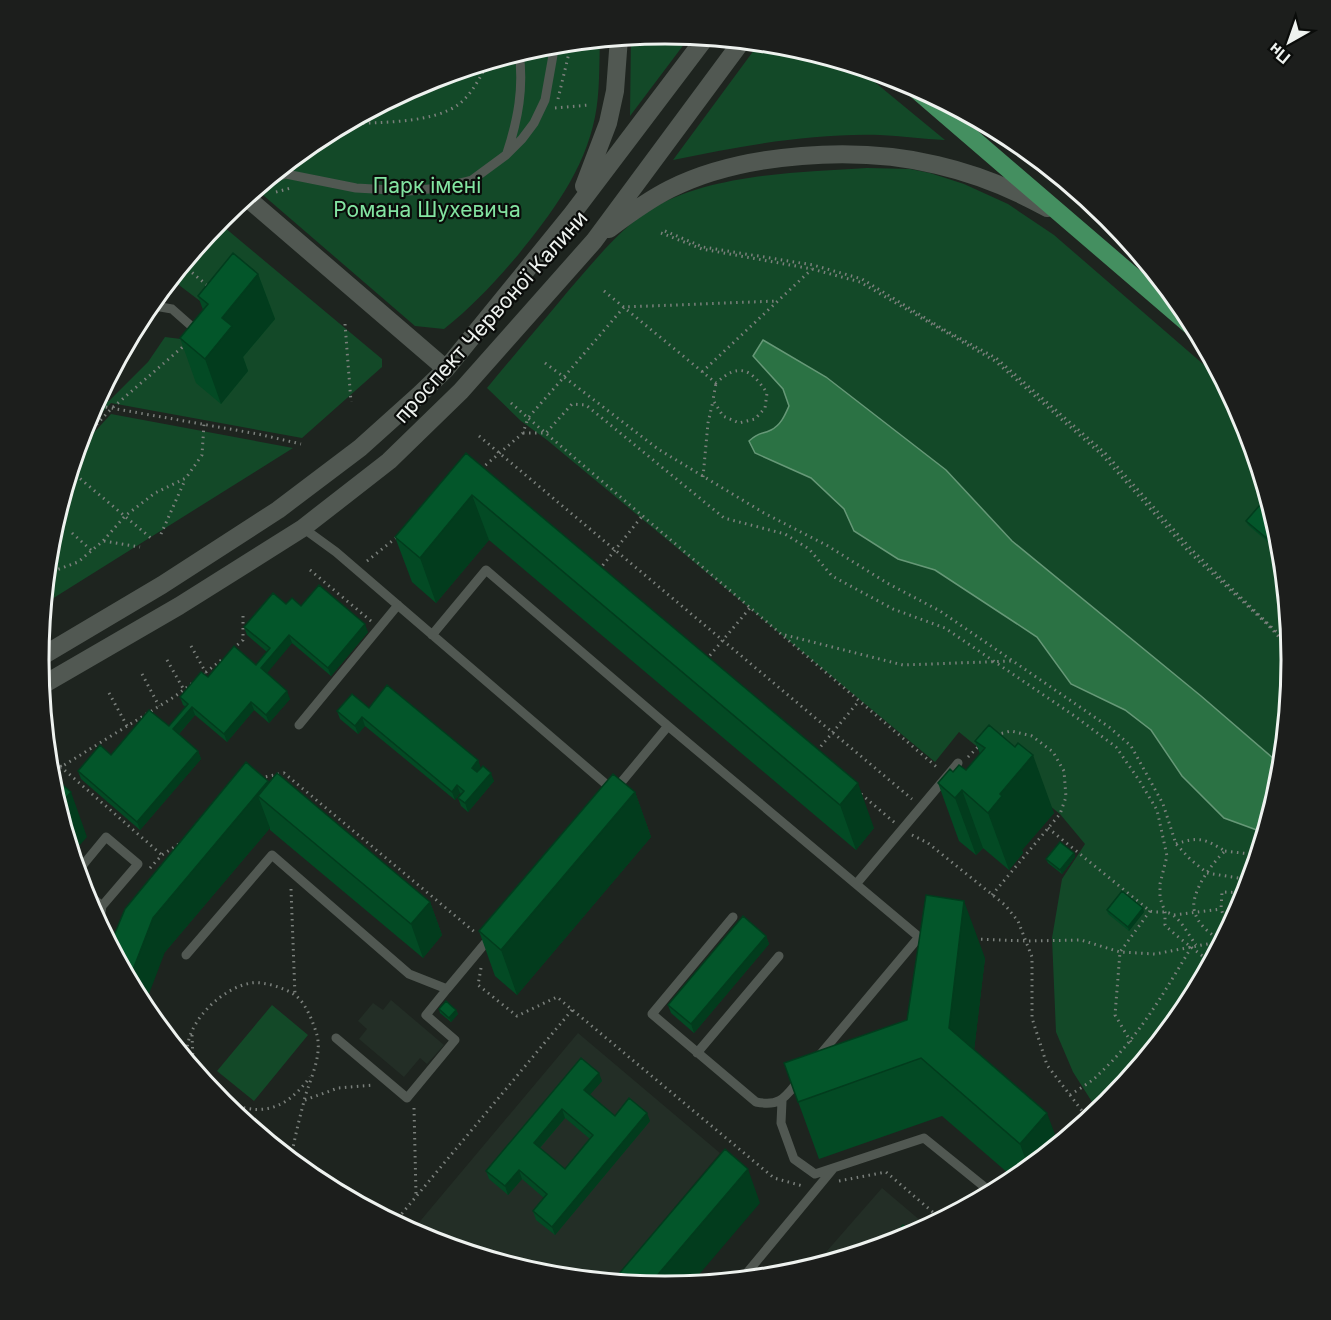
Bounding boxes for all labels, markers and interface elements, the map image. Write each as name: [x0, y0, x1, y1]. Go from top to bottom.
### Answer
north arrow: [1259, 12, 1319, 72]
text: Пн: [1265, 39, 1294, 68]
park label: Парк імені Романа Шухевича: [333, 173, 521, 222]
street label: проспект Червоної Калини: [389, 205, 593, 428]

